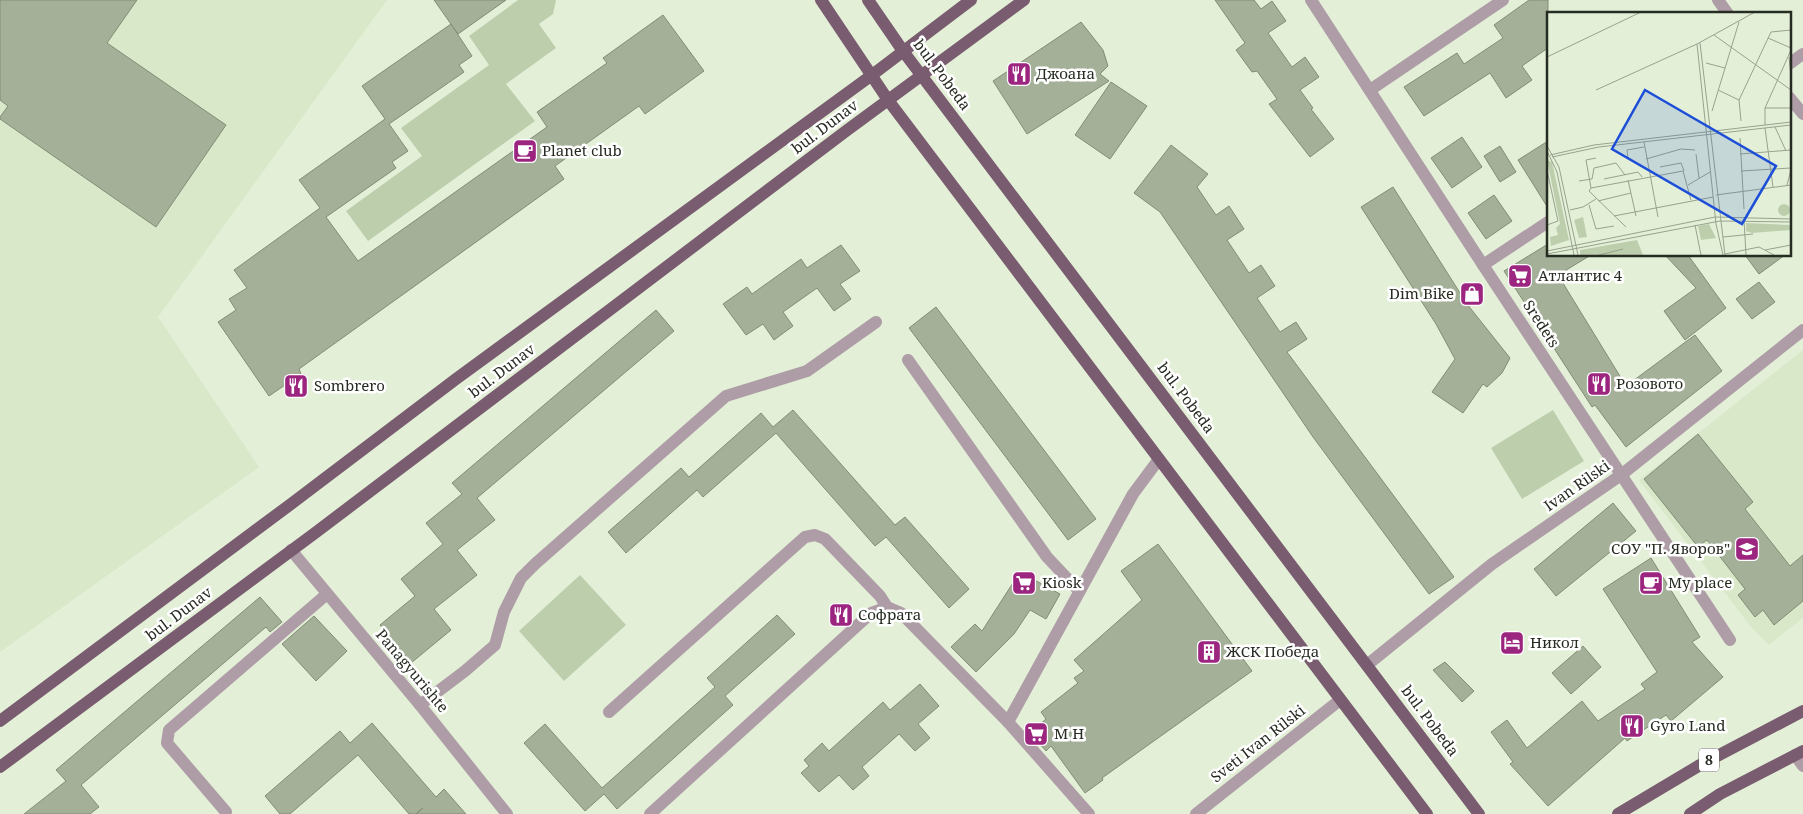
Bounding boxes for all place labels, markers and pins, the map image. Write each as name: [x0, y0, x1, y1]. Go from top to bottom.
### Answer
restaurant icon: Джоана: [1006, 61, 1032, 87]
place label: Джоана: [1036, 63, 1095, 83]
cafe icon: Planet club: [512, 138, 538, 164]
place label: Planet club: [542, 140, 622, 160]
supermarket icon: Атлантис 4: [1507, 263, 1533, 289]
place label: Атлантис 4: [1538, 265, 1623, 285]
shop icon: Dim Bike: [1459, 281, 1485, 307]
place label: Dim Bike: [1389, 283, 1454, 303]
restaurant icon: Розовото: [1586, 371, 1612, 397]
restaurant icon: Sombrero: [283, 373, 309, 399]
place label: Розовото: [1616, 373, 1683, 393]
place label: Sombrero: [314, 375, 385, 395]
school or university icon: СОУ "П. Яворов": [1734, 536, 1760, 562]
place label: СОУ "П. Яворов": [1611, 538, 1730, 558]
supermarket icon: Kiosk: [1011, 570, 1037, 596]
cafe icon: My place: [1638, 570, 1664, 596]
place label: Kiosk: [1042, 572, 1082, 592]
place label: My place: [1668, 572, 1732, 592]
restaurant icon: Софрата: [828, 602, 854, 628]
place label: Софрата: [858, 604, 921, 624]
hotel icon: Никол: [1499, 630, 1525, 656]
place label: Никол: [1530, 632, 1579, 652]
building icon: ЖСК Победа: [1196, 639, 1222, 665]
place label: ЖСК Победа: [1225, 641, 1319, 661]
restaurant icon: Gyro Land: [1619, 713, 1645, 739]
place label: Gyro Land: [1650, 715, 1725, 735]
supermarket icon: М Н: [1023, 721, 1049, 747]
place label: М Н: [1054, 723, 1084, 743]

